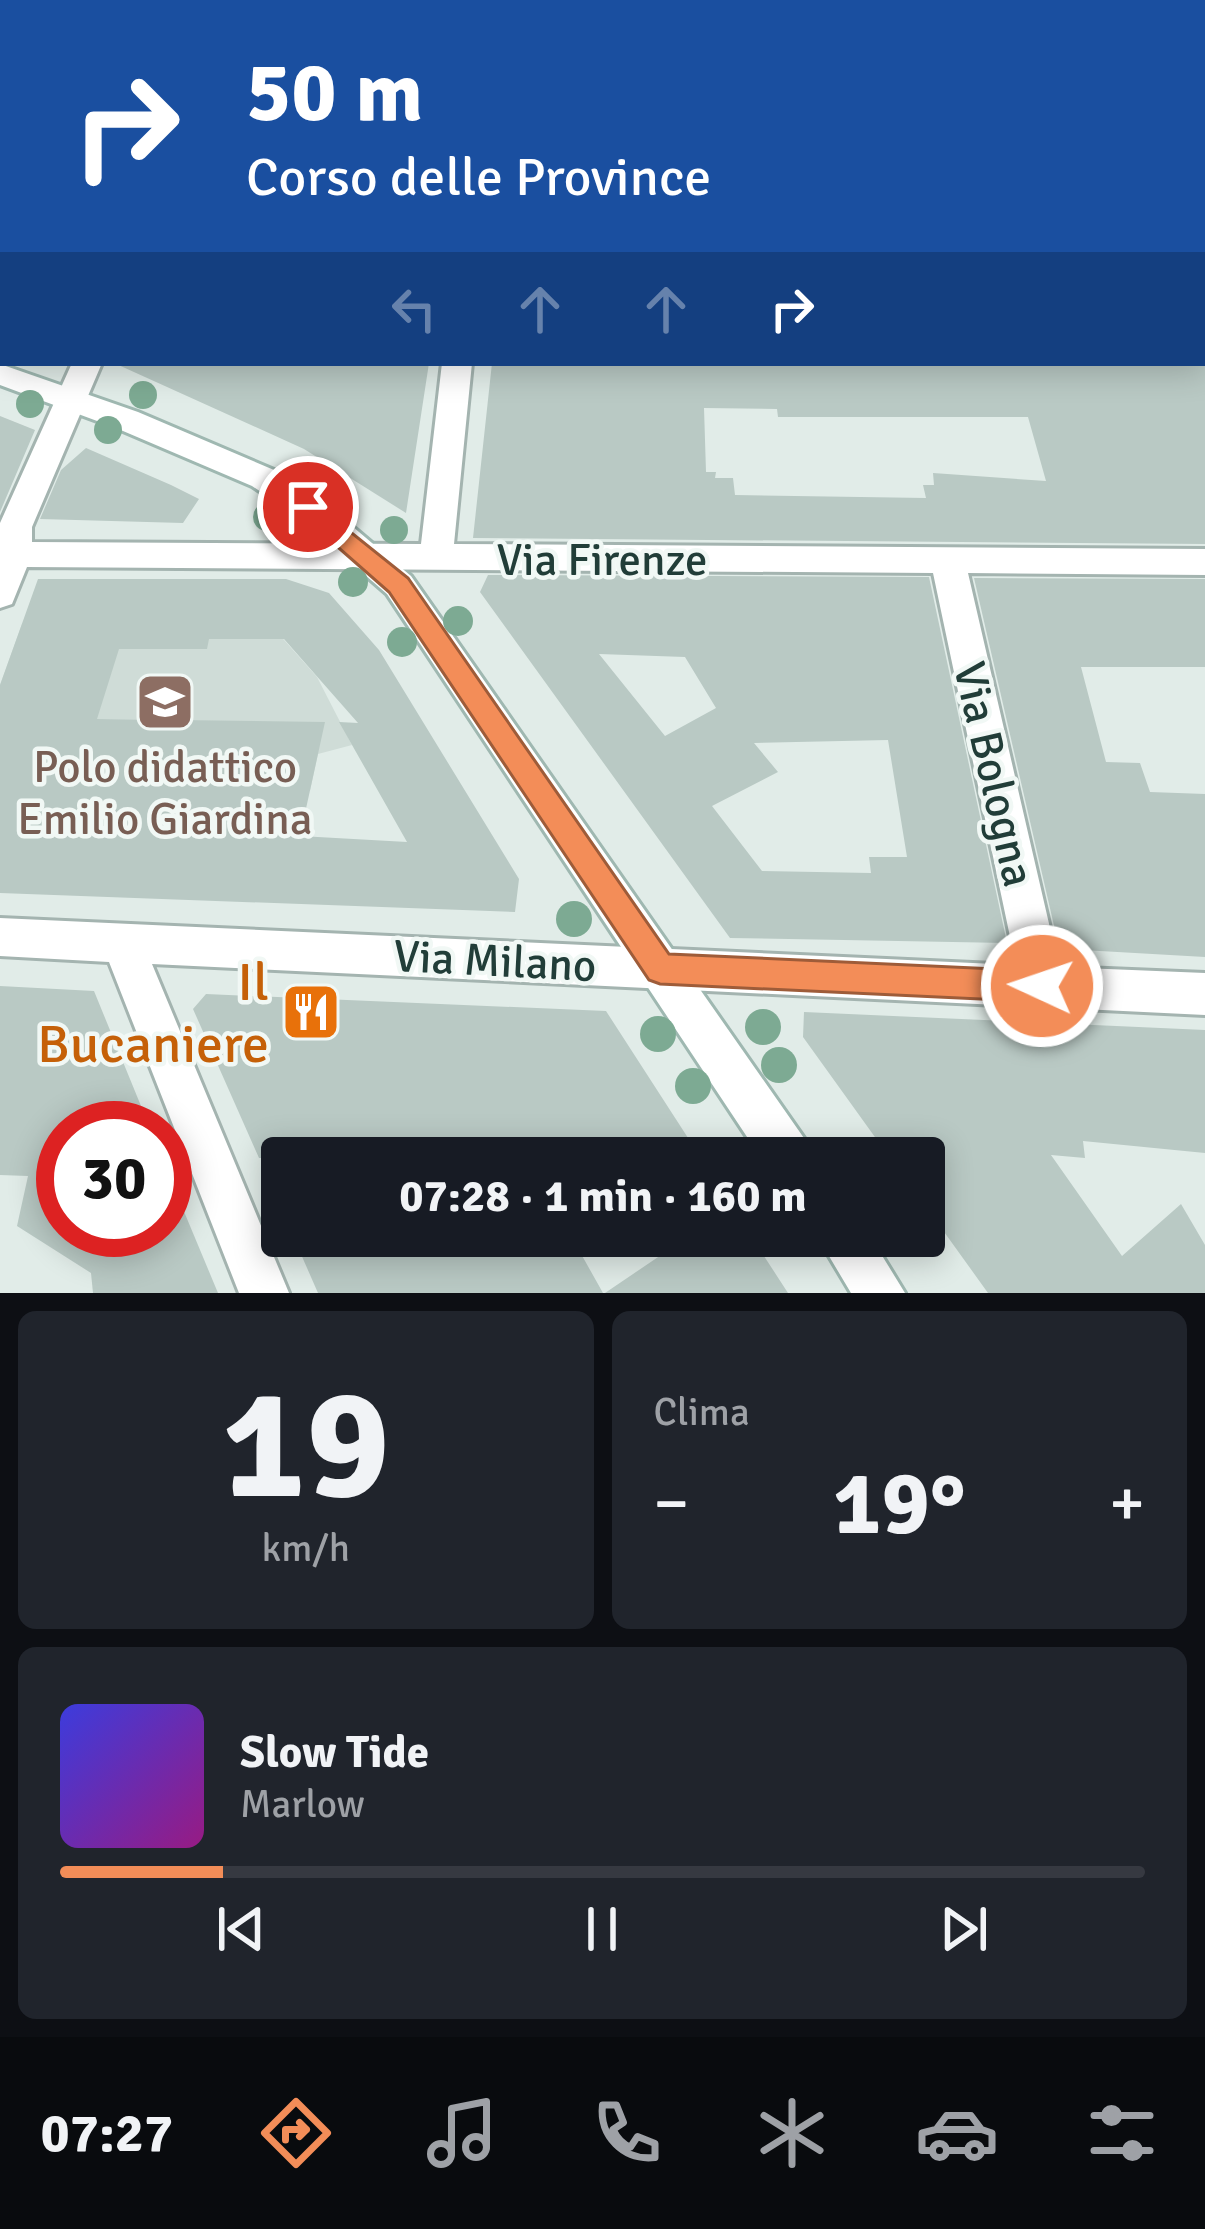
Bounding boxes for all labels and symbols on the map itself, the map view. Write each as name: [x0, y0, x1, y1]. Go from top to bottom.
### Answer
pin: [257, 456, 359, 558]
street label: Via Firenze: [496, 533, 708, 588]
street label: Via Bologna: [941, 657, 1046, 892]
school or university icon: Polo didattico Emilio Giardina: [134, 671, 196, 733]
place label: Polo didattico Emilio Giardina: [17, 740, 313, 847]
position arrow: [979, 923, 1105, 1049]
street label: Via Milano: [392, 929, 598, 994]
place label: Il Bucaniere: [37, 949, 269, 1078]
restaurant icon: Il Bucaniere: [280, 981, 342, 1043]
speed limit sign: 30: [36, 1101, 192, 1257]

